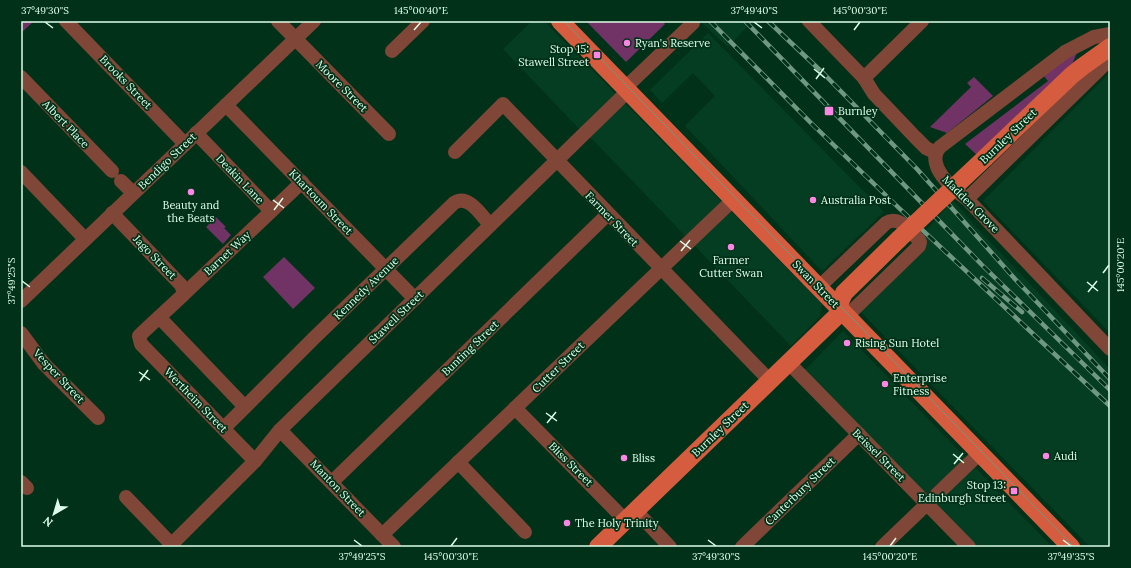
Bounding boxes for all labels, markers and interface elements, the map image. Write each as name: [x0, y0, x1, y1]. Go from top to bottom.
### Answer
text: 37°49'30"S: [21, 4, 69, 17]
text: 145°00'40"E: [394, 4, 448, 17]
text: 37°49'40"S: [730, 4, 778, 17]
text: 145°00'30"E: [833, 4, 887, 17]
place label: Ryan's Reserve: [635, 36, 710, 50]
marker: Ryan's Reserve: [622, 38, 632, 48]
place label: Stop 15: Stawell Street: [518, 42, 590, 69]
marker: Stop 15: Stawell Street: [592, 50, 602, 60]
street label: Brooks Street: [97, 52, 156, 112]
street label: Moore Street: [313, 57, 371, 115]
street label: Albert Place: [39, 96, 92, 151]
place label: Burnley: [838, 104, 878, 118]
marker: Burnley: [823, 105, 835, 117]
street label: Burnley Street: [977, 105, 1040, 167]
street label: Bendigo Street: [135, 129, 200, 192]
street label: Deakin Lane: [213, 151, 267, 207]
street label: Khartoum Street: [286, 166, 356, 238]
street label: Madden Grove: [939, 172, 1003, 236]
marker: Beauty and the Beats: [186, 187, 196, 197]
street label: Farmer Street: [582, 189, 642, 250]
place label: Australia Post: [820, 193, 892, 207]
marker: Australia Post: [808, 195, 818, 205]
place label: Beauty and the Beats: [163, 198, 220, 225]
street label: Barnet Way: [201, 228, 253, 278]
street label: Jago Street: [130, 231, 180, 283]
text: 145°00'20"E: [1114, 238, 1127, 292]
marker: Farmer Cutter Swan: [726, 242, 736, 252]
street label: Kennedy Avenue: [331, 253, 402, 323]
place label: Farmer Cutter Swan: [699, 253, 763, 280]
text: 37°49'25"S: [5, 257, 18, 304]
street label: Swan Street: [790, 257, 843, 311]
street label: Stawell Street: [366, 287, 427, 347]
street label: Bunting Street: [438, 317, 502, 379]
place label: Rising Sun Hotel: [855, 336, 939, 350]
street label: Cutter Street: [529, 338, 588, 396]
marker: Rising Sun Hotel: [842, 338, 852, 348]
street label: Vesper Street: [30, 345, 88, 407]
street label: Wertheim Street: [161, 365, 231, 436]
place label: Enterprise Fitness: [893, 371, 947, 398]
marker: Enterprise Fitness: [880, 379, 890, 389]
street label: Burnley Street: [689, 398, 752, 460]
street label: Beissel Street: [850, 426, 909, 485]
street label: Bliss Street: [546, 439, 597, 490]
place label: Audi: [1053, 449, 1077, 463]
place label: Bliss: [632, 451, 655, 465]
marker: Audi: [1041, 451, 1051, 461]
marker: Bliss: [619, 453, 629, 463]
street label: Canterbury Street: [762, 453, 839, 528]
street label: Manton Street: [307, 457, 369, 520]
place label: Stop 13: Edinburgh Street: [918, 478, 1007, 505]
marker: Stop 13: Edinburgh Street: [1009, 486, 1019, 496]
north arrow: [34, 494, 74, 534]
text: N: [40, 513, 56, 530]
place label: The Holy Trinity: [575, 516, 659, 530]
marker: The Holy Trinity: [562, 518, 572, 528]
text: 37°49'25"S: [339, 550, 386, 563]
text: 145°00'30"E: [424, 550, 478, 563]
text: 37°49'30"S: [692, 550, 740, 563]
text: 145°00'20"E: [863, 550, 917, 563]
text: 37°49'35"S: [1047, 550, 1095, 563]

